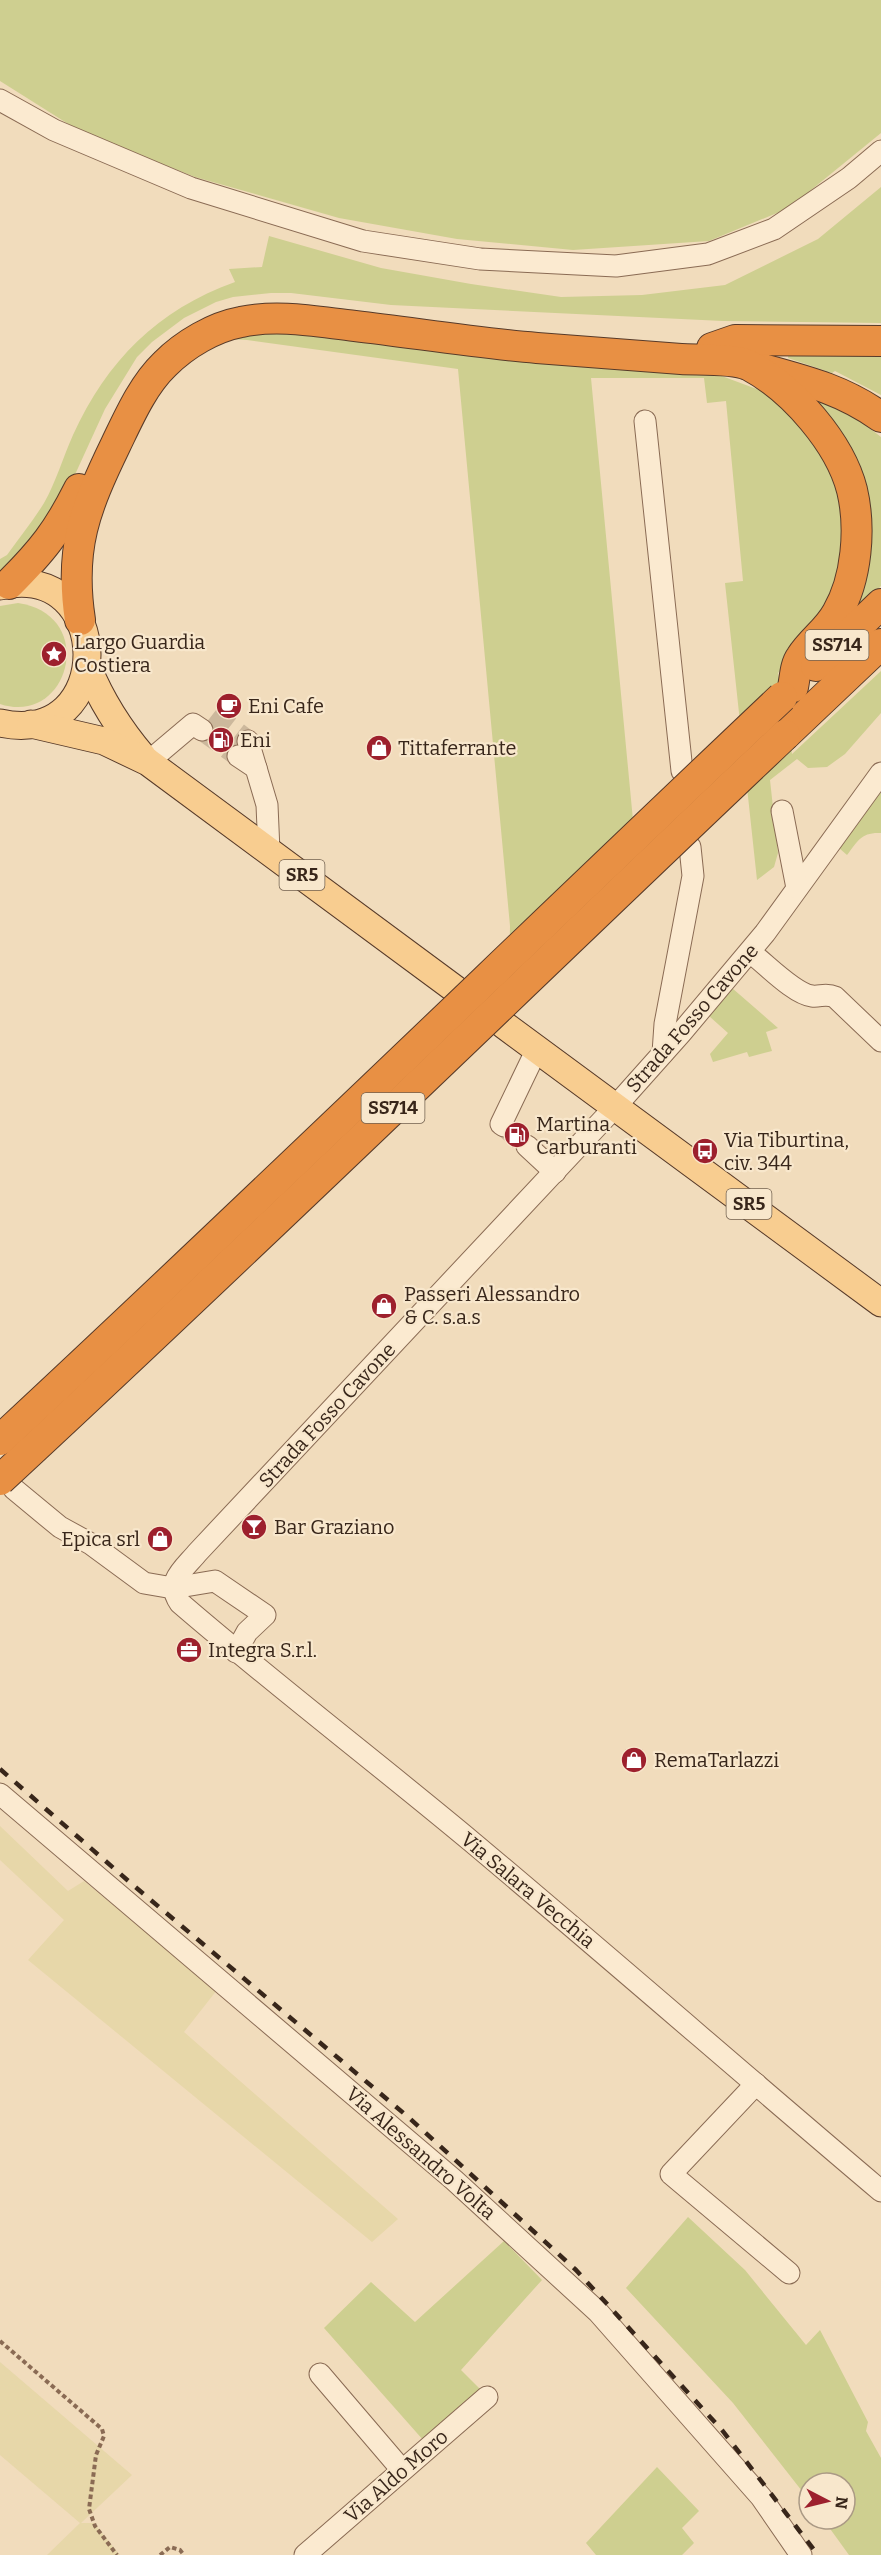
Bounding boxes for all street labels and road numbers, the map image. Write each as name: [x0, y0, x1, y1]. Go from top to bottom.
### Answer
road number: SS714: [806, 630, 868, 660]
road number: SR5: [280, 860, 324, 890]
street label: Strada Fosso Cavone: [621, 939, 763, 1097]
road number: SS714: [362, 1093, 424, 1123]
road number: SR5: [726, 1189, 771, 1219]
street label: Strada Fosso Cavone: [254, 1338, 400, 1492]
street label: Via Salara Vecchia: [456, 1827, 600, 1953]
street label: Via Alessandro Volta: [341, 2082, 501, 2225]
street label: Via Aldo Moro: [339, 2424, 453, 2528]

